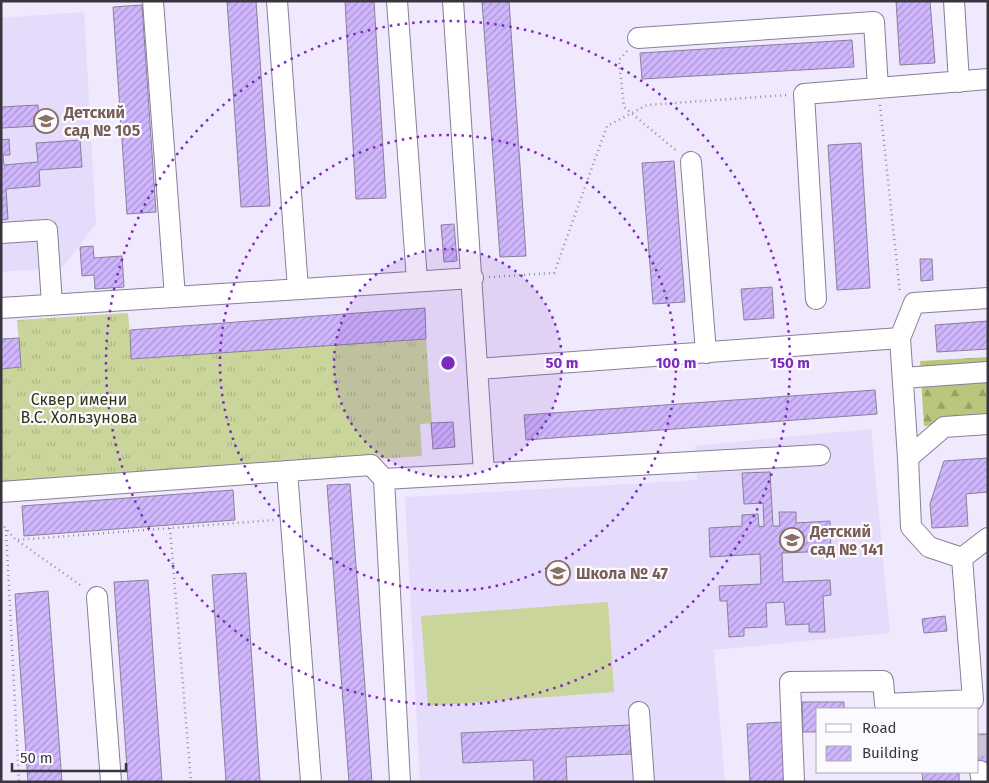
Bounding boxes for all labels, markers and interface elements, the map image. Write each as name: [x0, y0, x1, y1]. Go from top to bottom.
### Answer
place label: Детский сад № 105: [63, 103, 141, 140]
school or university icon: Детский сад № 105: [33, 108, 59, 134]
centre of rings: [439, 354, 457, 372]
text: 50 m: [545, 354, 579, 372]
text: 100 m: [656, 354, 696, 372]
text: 150 m: [770, 354, 810, 372]
park label: Сквер имени В.С. Хользунова: [20, 390, 138, 427]
place label: Детский сад № 141: [809, 522, 884, 559]
school or university icon: Детский сад № 141: [779, 527, 805, 553]
school or university icon: Школа № 47: [545, 560, 571, 586]
place label: Школа № 47: [576, 564, 668, 583]
legend: [816, 708, 979, 773]
text: Road: [862, 719, 897, 737]
scale bar: [12, 740, 126, 772]
text: Building: [862, 744, 918, 762]
text: 50 m: [20, 749, 53, 767]

